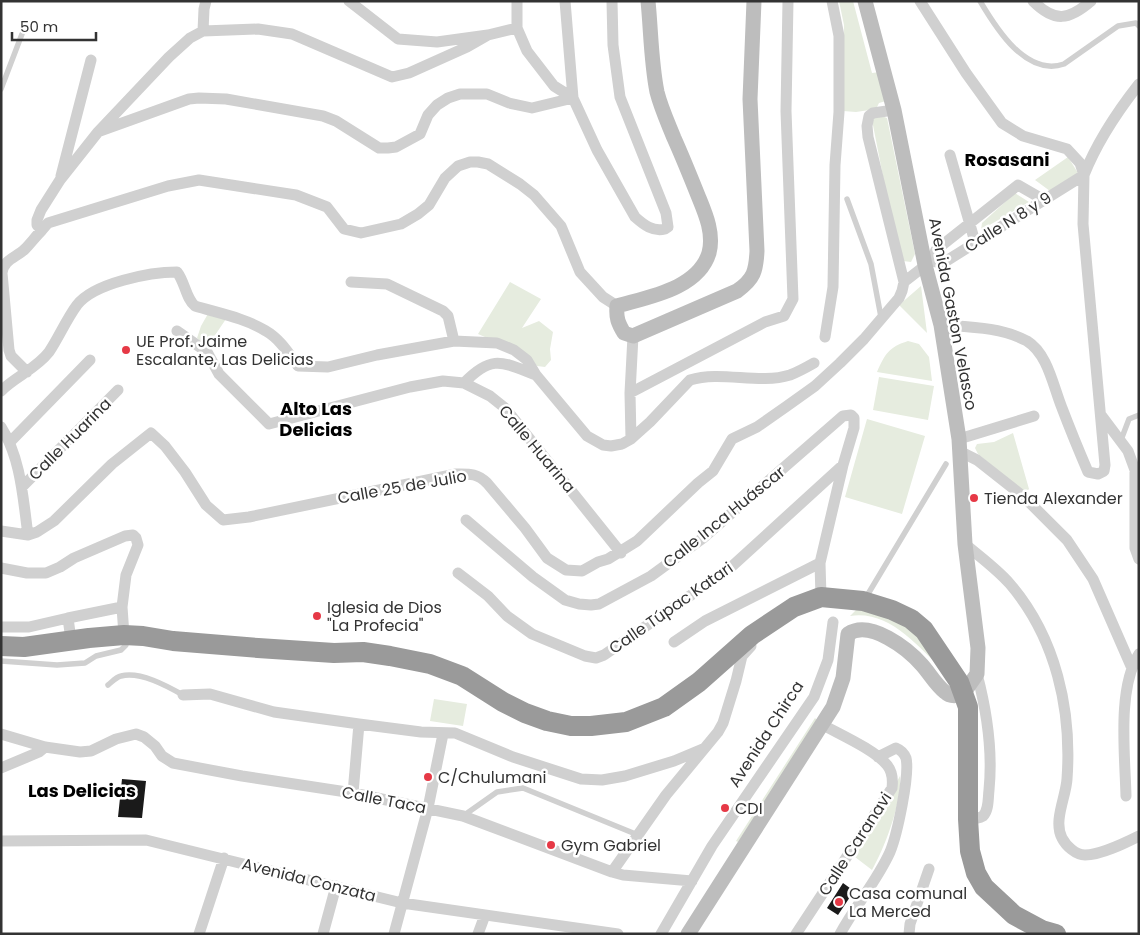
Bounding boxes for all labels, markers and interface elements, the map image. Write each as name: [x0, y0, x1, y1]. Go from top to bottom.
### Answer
scale bar: [12, 10, 96, 42]
text: 50 m: [20, 16, 58, 37]
district label: Rosasani: [964, 147, 1050, 172]
street label: Calle N 8 y 9: [960, 186, 1056, 258]
street label: Avenida Gaston Velasco: [923, 216, 983, 412]
place label: UE Prof. Jaime Escalante, Las Delicias: [136, 330, 314, 371]
marker: UE Prof. Jaime Escalante, Las Delicias: [120, 344, 132, 356]
street label: Calle Huarina: [24, 393, 116, 485]
district label: Alto Las Delicias: [279, 396, 353, 442]
street label: Calle Huarina: [493, 400, 581, 498]
street label: Calle Inca Huáscar: [658, 460, 790, 574]
street label: Calle 25 de Julio: [336, 464, 468, 510]
place label: Tienda Alexander: [984, 487, 1123, 510]
marker: Tienda Alexander: [968, 492, 980, 504]
street label: Calle Túpac Katari: [604, 557, 738, 659]
place label: Iglesia de Dios "La Profecia": [327, 596, 442, 637]
marker: Iglesia de Dios "La Profecia": [311, 610, 323, 622]
street label: Avenida Chirca: [723, 676, 809, 792]
place label: C/Chulumani: [438, 766, 546, 789]
marker: C/Chulumani: [422, 771, 434, 783]
district label: Las Delicias: [28, 778, 136, 803]
street label: Calle Taca: [340, 781, 428, 819]
street label: Calle Caranavi: [813, 788, 897, 900]
place label: CDI: [735, 797, 763, 820]
marker: CDI: [719, 802, 731, 814]
place label: Gym Gabriel: [561, 834, 661, 857]
marker: Gym Gabriel: [545, 839, 557, 851]
street label: Avenida Conzata: [240, 852, 378, 908]
place label: Casa comunal La Merced: [849, 882, 967, 923]
marker: Casa comunal La Merced: [833, 896, 845, 908]

